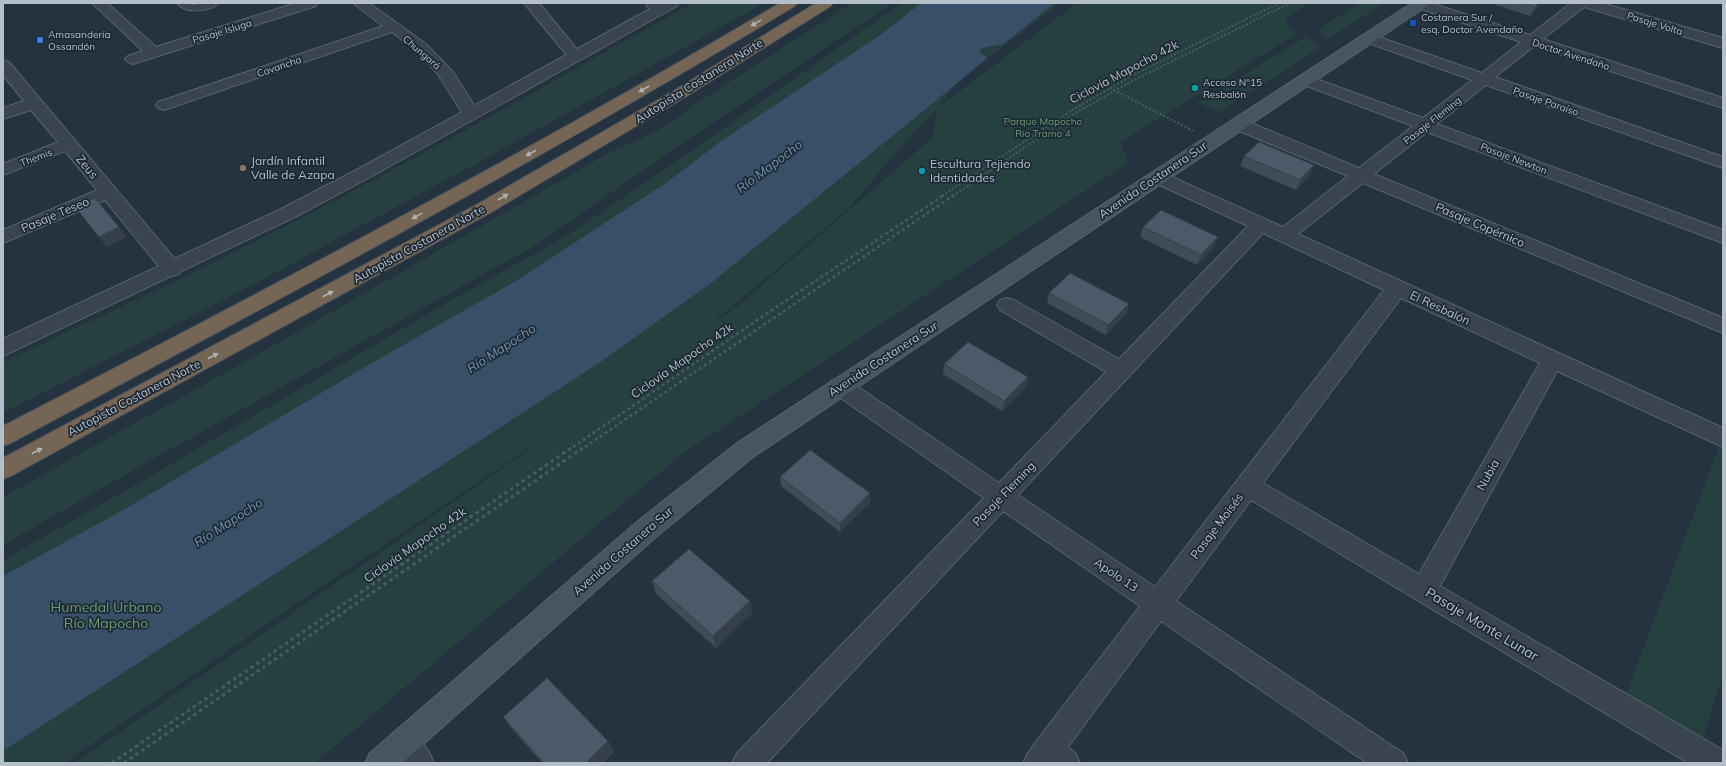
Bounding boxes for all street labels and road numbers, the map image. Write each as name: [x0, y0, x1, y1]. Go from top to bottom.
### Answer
street label: Pasaje Volta: [1625, 9, 1684, 38]
street label: Pasaje Isluga: [191, 16, 253, 47]
street label: Chungará: [400, 32, 443, 72]
street label: Autopista Costanera Norte: [632, 35, 766, 126]
street label: Ciclovía Mapocho 42k: [1067, 36, 1182, 107]
street label: Doctor Avendaño: [1530, 36, 1612, 73]
street label: Cavancha: [255, 53, 303, 80]
street label: Pasaje Paraíso: [1511, 84, 1581, 119]
street label: Pasaje Fleming: [1401, 94, 1464, 147]
street label: Avenida Costanera Sur: [1096, 137, 1210, 221]
street label: Pasaje Newton: [1479, 140, 1549, 177]
street label: Themis: [18, 145, 54, 170]
street label: Zeus: [73, 152, 102, 182]
street label: Pasaje Teseo: [18, 193, 91, 236]
street label: Pasaje Copérnico: [1433, 199, 1527, 250]
street label: Autopista Costanera Norte: [350, 201, 487, 286]
street label: El Resbalón: [1408, 287, 1473, 328]
street label: Avenida Costanera Sur: [825, 317, 941, 400]
street label: Ciclovía Mapocho 42k: [628, 319, 736, 402]
street label: Autopista Costanera Norte: [65, 356, 203, 439]
street label: Nubia: [1473, 457, 1502, 493]
street label: Pasaje Fleming: [969, 458, 1038, 529]
street label: Pasaje Moisés: [1187, 490, 1246, 562]
street label: Ciclovía Mapocho 42k: [361, 503, 469, 586]
street label: Avenida Costanera Sur: [570, 503, 676, 598]
street label: Apolo 13: [1091, 554, 1141, 595]
street label: Pasaje Monte Lunar: [1422, 583, 1543, 665]

